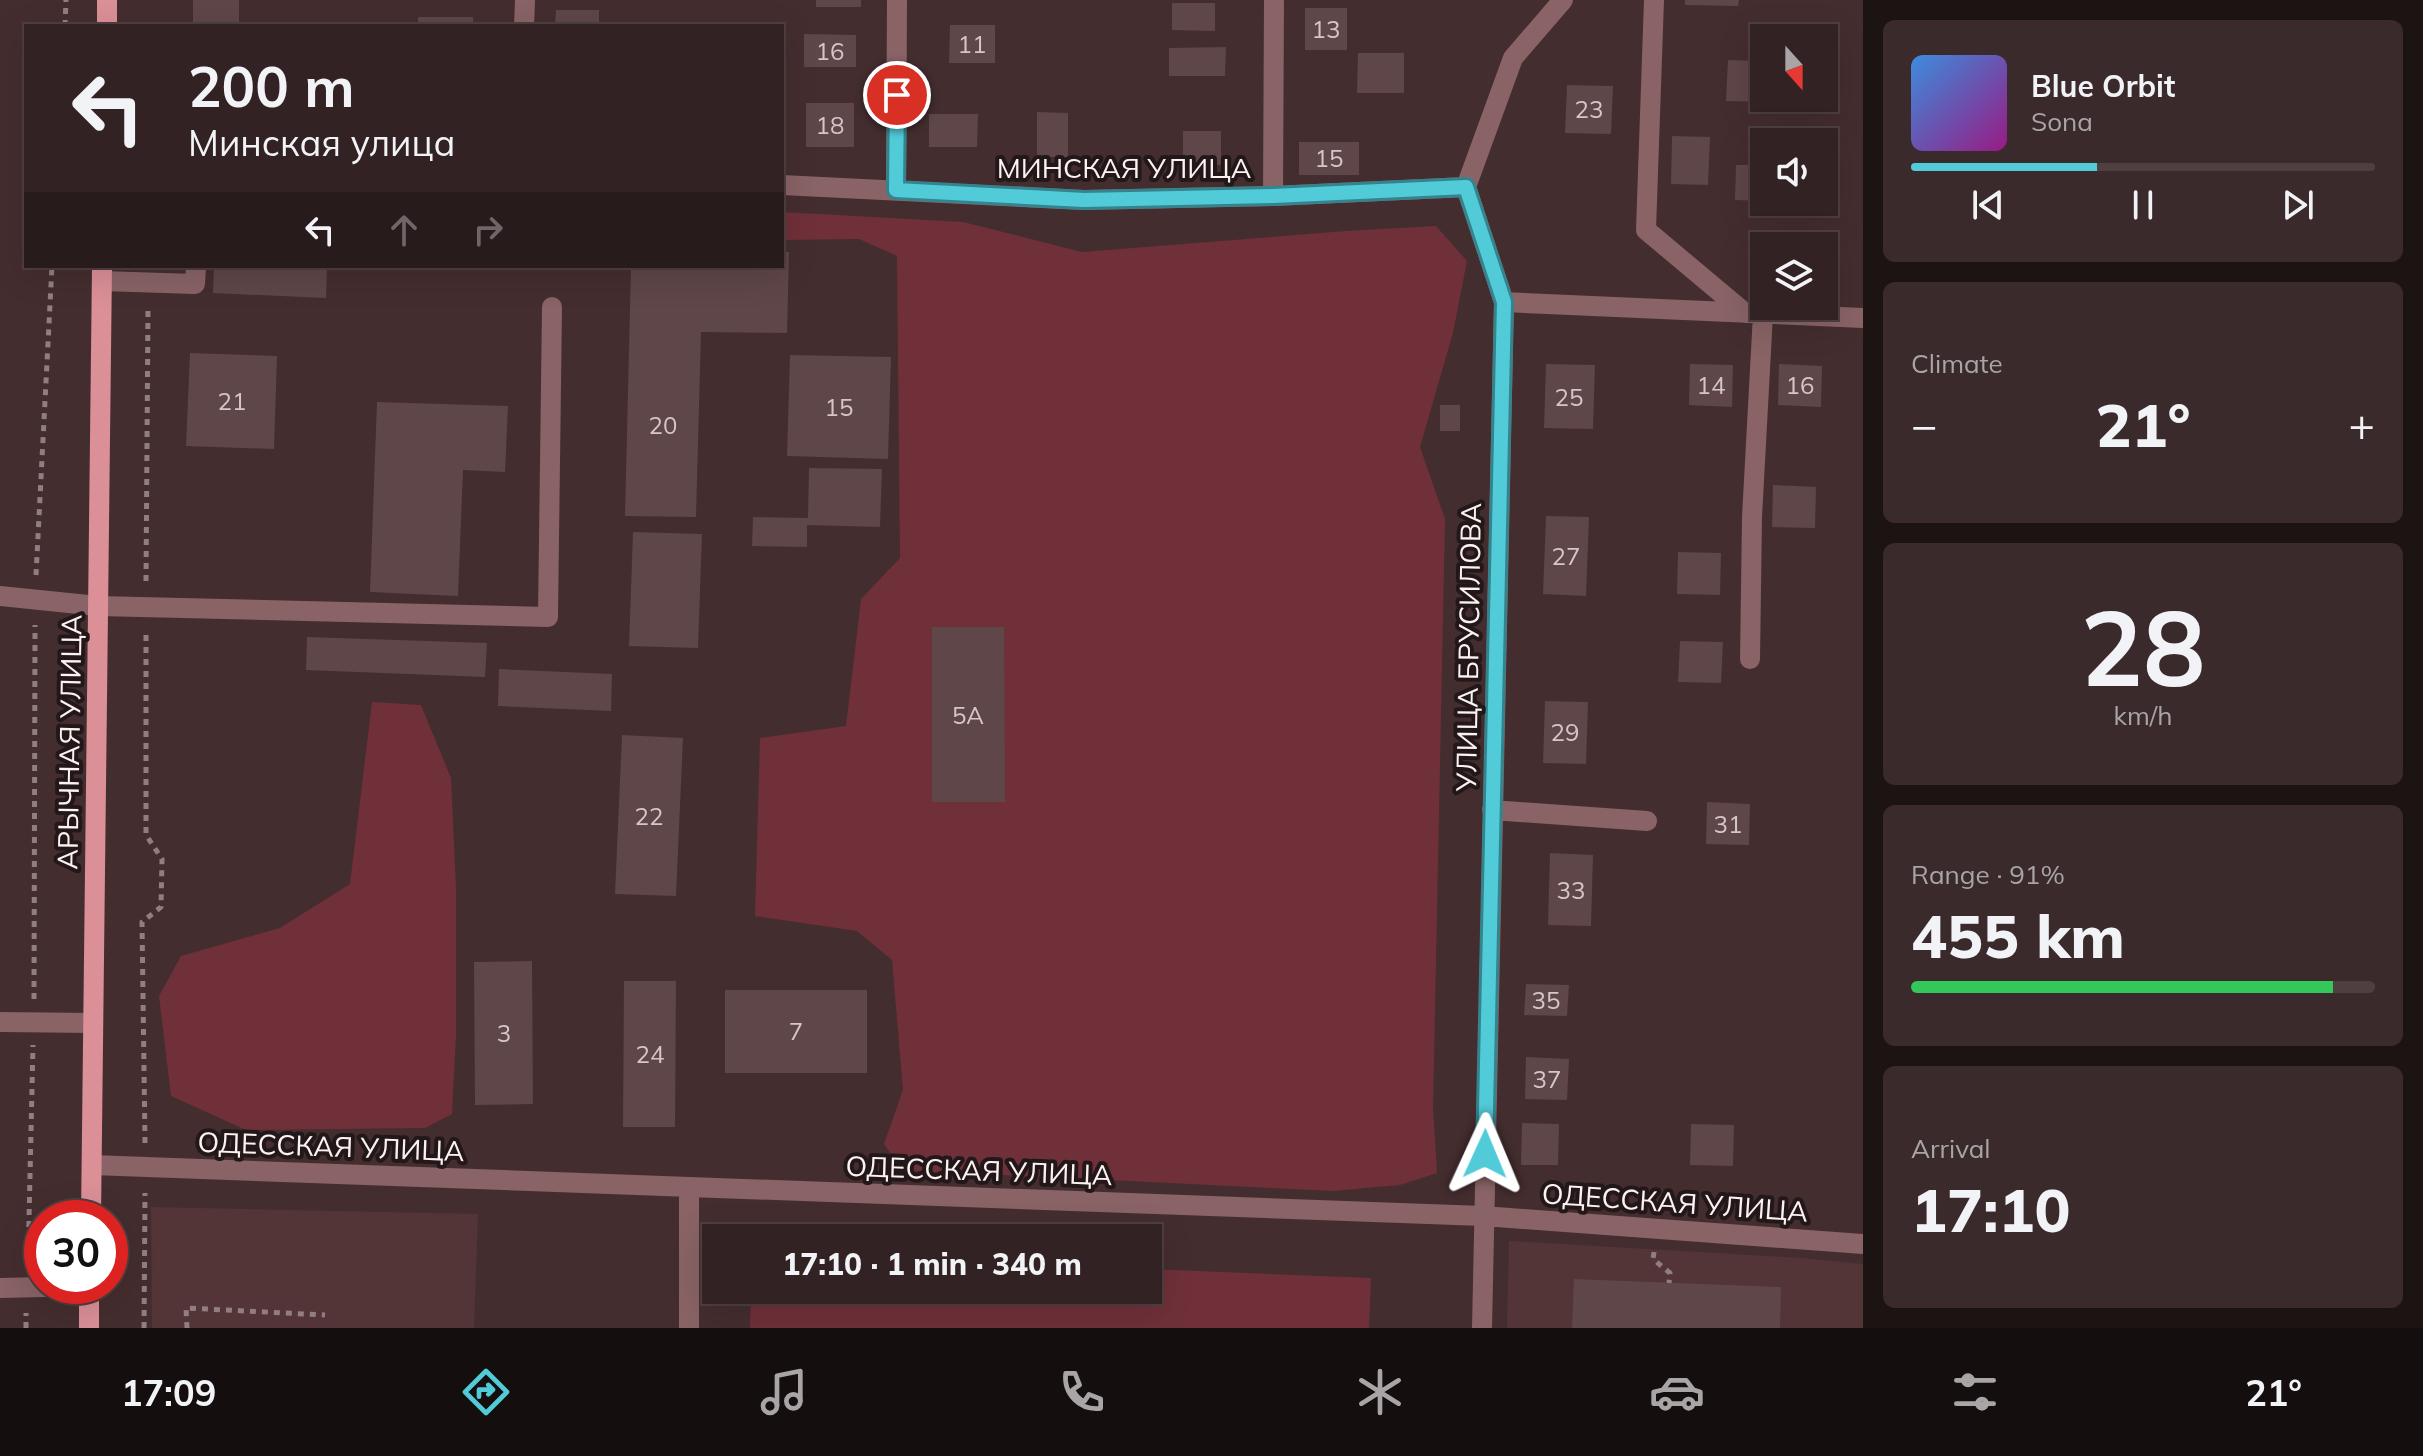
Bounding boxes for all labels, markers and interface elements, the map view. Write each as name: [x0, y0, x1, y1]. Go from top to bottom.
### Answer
house number: 13: [1312, 14, 1340, 44]
north arrow: [1750, 24, 1838, 112]
map controls: [1750, 24, 1838, 320]
house number: 11: [958, 29, 986, 59]
house number: 16: [816, 36, 844, 66]
text: 200 m: [188, 51, 355, 121]
icon: left: [56, 56, 160, 160]
pin: [863, 61, 931, 129]
text: Blue Orbit: [2031, 67, 2175, 105]
icon: arrive: [875, 73, 919, 117]
house number: 23: [1575, 94, 1603, 124]
text: Sona: [2031, 105, 2093, 138]
house number: 18: [816, 110, 844, 140]
text: Минская улица: [188, 120, 455, 165]
button: sound: [1750, 128, 1838, 216]
house number: 15: [1315, 143, 1343, 173]
street label: МИНСКАЯ УЛИЦА: [997, 150, 1252, 185]
icon: previous: [1966, 183, 2010, 227]
icon: pause: [2121, 183, 2165, 227]
icon: next: [2276, 183, 2320, 227]
icon: left: [298, 208, 342, 252]
icon: ahead: [382, 208, 426, 252]
icon: right: [466, 208, 510, 252]
button: layers: [1750, 232, 1838, 320]
text: Climate: [1911, 347, 2003, 380]
house number: 14: [1697, 370, 1725, 400]
house number: 16: [1786, 370, 1814, 400]
house number: 25: [1555, 382, 1583, 412]
house number: 21: [218, 386, 246, 416]
text: 21°: [2095, 387, 2191, 462]
house number: 15: [825, 392, 853, 422]
text: −: [1911, 397, 1937, 452]
text: +: [2349, 397, 2375, 452]
house number: 20: [649, 410, 677, 440]
street label: УЛИЦА БРУСИЛОВА: [1448, 502, 1488, 793]
house number: 27: [1552, 541, 1580, 571]
text: 28: [2081, 581, 2205, 712]
street label: АРЫЧНАЯ УЛИЦА: [49, 614, 89, 870]
text: km/h: [2114, 699, 2172, 732]
house number: 5А: [952, 700, 984, 730]
house number: 29: [1551, 717, 1579, 747]
house number: 22: [635, 801, 663, 831]
house number: 31: [1714, 809, 1742, 839]
text: Range · 91%: [1911, 858, 2065, 891]
house number: 33: [1557, 875, 1585, 905]
text: 455 km: [1911, 898, 2125, 973]
house number: 35: [1532, 985, 1560, 1015]
house number: 7: [789, 1016, 803, 1046]
house number: 3: [497, 1018, 511, 1048]
house number: 24: [636, 1039, 664, 1069]
house number: 37: [1533, 1064, 1561, 1094]
position arrow: [1443, 1112, 1527, 1196]
street label: ОДЕССКАЯ УЛИЦА: [197, 1124, 465, 1168]
text: Arrival: [1911, 1132, 1991, 1165]
street label: ОДЕССКАЯ УЛИЦА: [845, 1148, 1113, 1192]
text: 17:10: [1911, 1172, 2071, 1247]
street label: ОДЕССКАЯ УЛИЦА: [1541, 1175, 1810, 1229]
speed limit sign: 30: [24, 1200, 128, 1304]
text: 17:10 · 1 min · 340 m: [782, 1245, 1082, 1283]
icon: directions: [458, 1364, 514, 1420]
icon: music: [756, 1364, 812, 1420]
icon: phone: [1054, 1364, 1110, 1420]
icon: climate: [1352, 1364, 1408, 1420]
icon: car: [1649, 1364, 1705, 1420]
icon: filters: [1947, 1364, 2003, 1420]
text: 17:09: [121, 1370, 216, 1415]
text: 21°: [2245, 1370, 2302, 1415]

